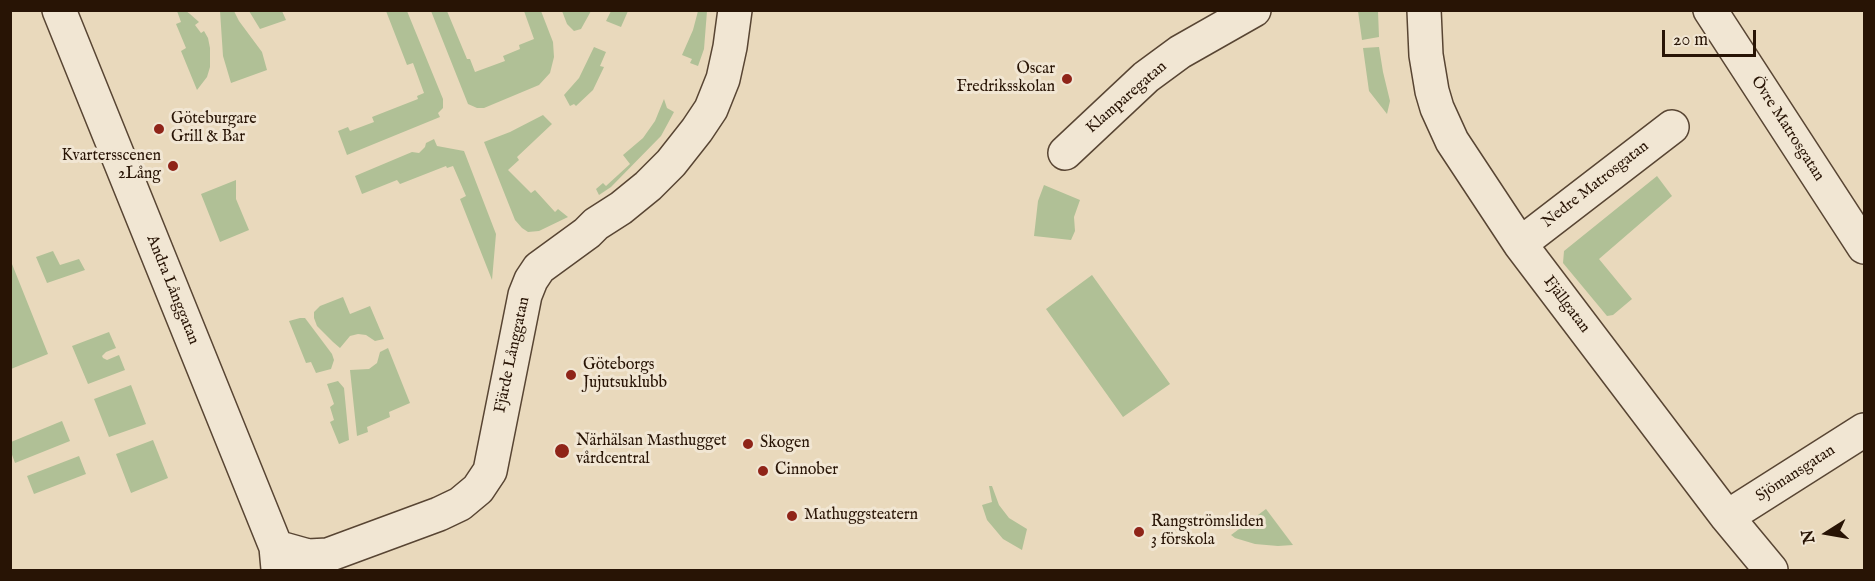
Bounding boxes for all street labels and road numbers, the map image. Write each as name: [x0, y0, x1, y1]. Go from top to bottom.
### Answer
street label: Klamparegatan: [1083, 58, 1171, 138]
street label: Övre Matrosgatan: [1746, 73, 1828, 185]
street label: Nedre Matrosgatan: [1539, 137, 1653, 233]
street label: Andra Långgatan: [141, 233, 203, 347]
street label: Fjällgatan: [1538, 273, 1594, 337]
street label: Fjärde Långgatan: [491, 295, 535, 415]
street label: Sjömansgatan: [1753, 441, 1839, 507]

